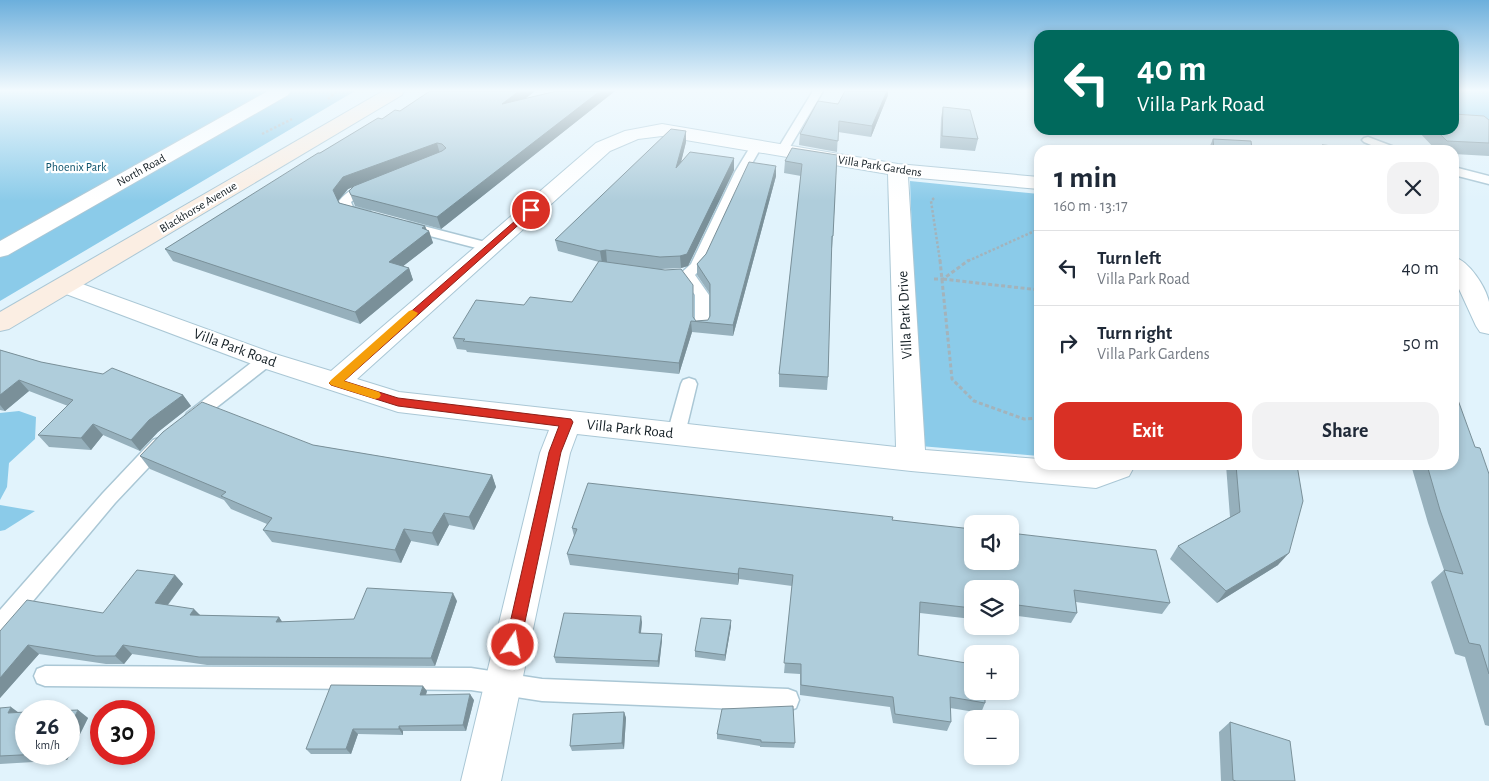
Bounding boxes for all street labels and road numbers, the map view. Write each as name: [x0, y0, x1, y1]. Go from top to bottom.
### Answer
street label: North Road: [115, 152, 167, 188]
street label: Villa Park Gardens: [837, 153, 923, 179]
street label: Blackhorse Avenue: [157, 179, 239, 235]
street label: Villa Park Drive: [895, 270, 915, 360]
street label: Villa Park Road: [192, 326, 279, 370]
street label: Villa Park Road: [586, 417, 674, 441]

